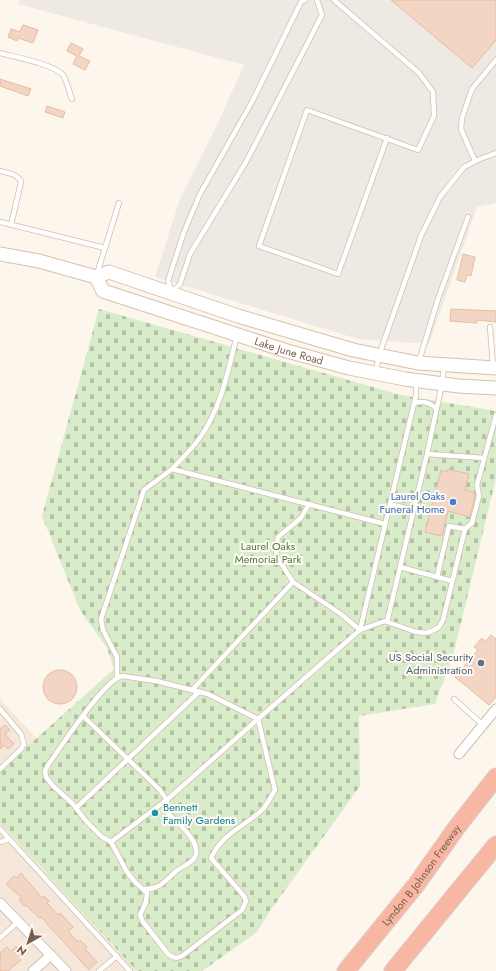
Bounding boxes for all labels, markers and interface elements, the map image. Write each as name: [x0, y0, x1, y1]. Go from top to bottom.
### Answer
street label: Lake June Road: [253, 333, 325, 369]
place label: Laurel Oaks Funeral Home: [379, 488, 446, 517]
marker: Laurel Oaks Funeral Home: [448, 497, 458, 507]
park label: Laurel Oaks Memorial Park: [235, 538, 301, 567]
place label: US Social Security Administration: [389, 649, 473, 678]
marker: US Social Security Administration: [476, 658, 486, 668]
place label: Bennett Family Gardens: [163, 799, 236, 828]
marker: Bennett Family Gardens: [150, 808, 160, 818]
street label: Lyndon B Johnson Freeway: [378, 821, 465, 929]
north arrow: [8, 923, 48, 963]
text: N: [13, 942, 30, 960]

